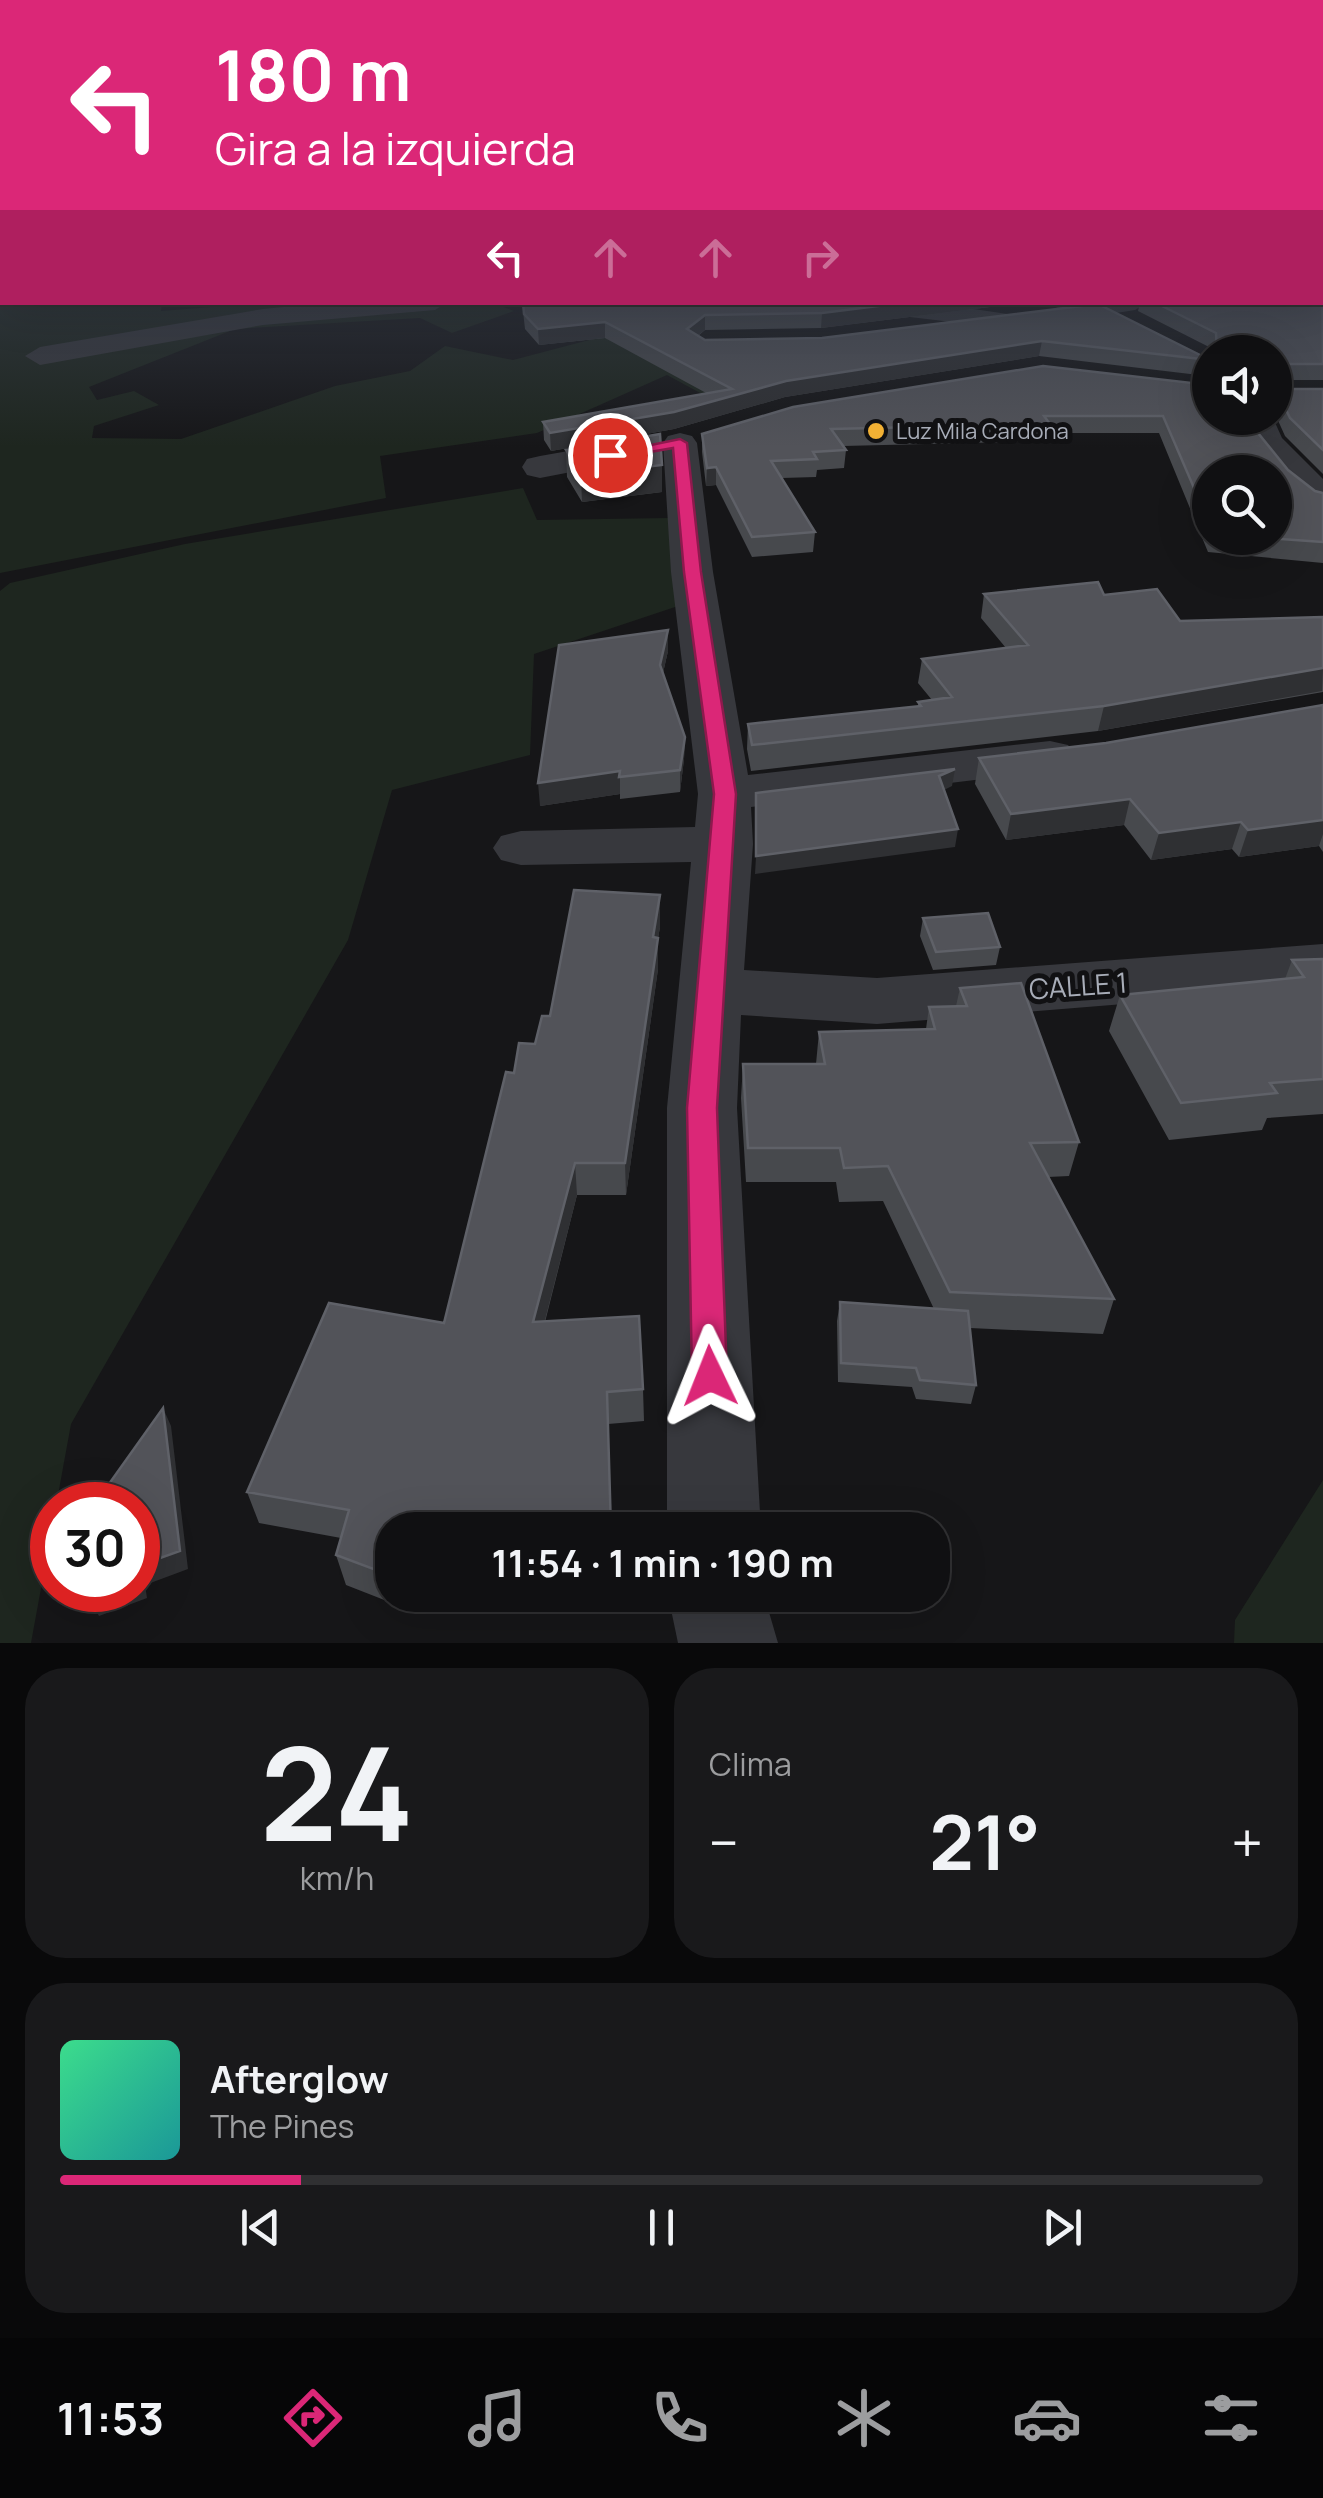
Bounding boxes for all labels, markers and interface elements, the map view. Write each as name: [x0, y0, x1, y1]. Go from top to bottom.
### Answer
text: 180 m: [215, 26, 412, 122]
icon: left: [50, 40, 180, 170]
text: Gira a la izquierda: [215, 117, 576, 179]
icon: left: [478, 230, 533, 285]
icon: ahead: [583, 230, 638, 285]
icon: ahead: [688, 230, 743, 285]
icon: right: [793, 230, 848, 285]
map controls: [1192, 335, 1292, 555]
button: sound: [1192, 335, 1292, 435]
pin: [568, 413, 653, 498]
place label: Luz Mila Cardona: [896, 416, 1069, 446]
marker: Luz Mila Cardona: [865, 420, 887, 442]
icon: arrive: [583, 428, 638, 483]
button: search: [1192, 455, 1292, 555]
street label: CALLE 1: [1028, 963, 1128, 1007]
position arrow: [658, 1324, 762, 1428]
speed limit sign: 30: [30, 1482, 160, 1612]
text: 11:54 · 1 min · 190 m: [491, 1536, 834, 1588]
text: 24: [260, 1702, 414, 1880]
text: Clima: [709, 1742, 792, 1786]
text: 21°: [929, 1790, 1041, 1893]
text: −: [709, 1804, 739, 1880]
text: +: [1231, 1804, 1263, 1880]
text: km/h: [300, 1856, 374, 1900]
text: Afterglow: [210, 2052, 389, 2104]
text: The Pines: [210, 2104, 354, 2148]
icon: previous: [233, 2200, 288, 2255]
icon: pause: [634, 2200, 689, 2255]
icon: next: [1035, 2200, 1090, 2255]
icon: directions: [278, 2383, 348, 2453]
icon: music: [462, 2383, 532, 2453]
icon: phone: [645, 2383, 715, 2453]
icon: climate: [829, 2383, 899, 2453]
icon: car: [1012, 2383, 1082, 2453]
icon: filters: [1196, 2383, 1266, 2453]
text: 11:53: [57, 2387, 164, 2449]

